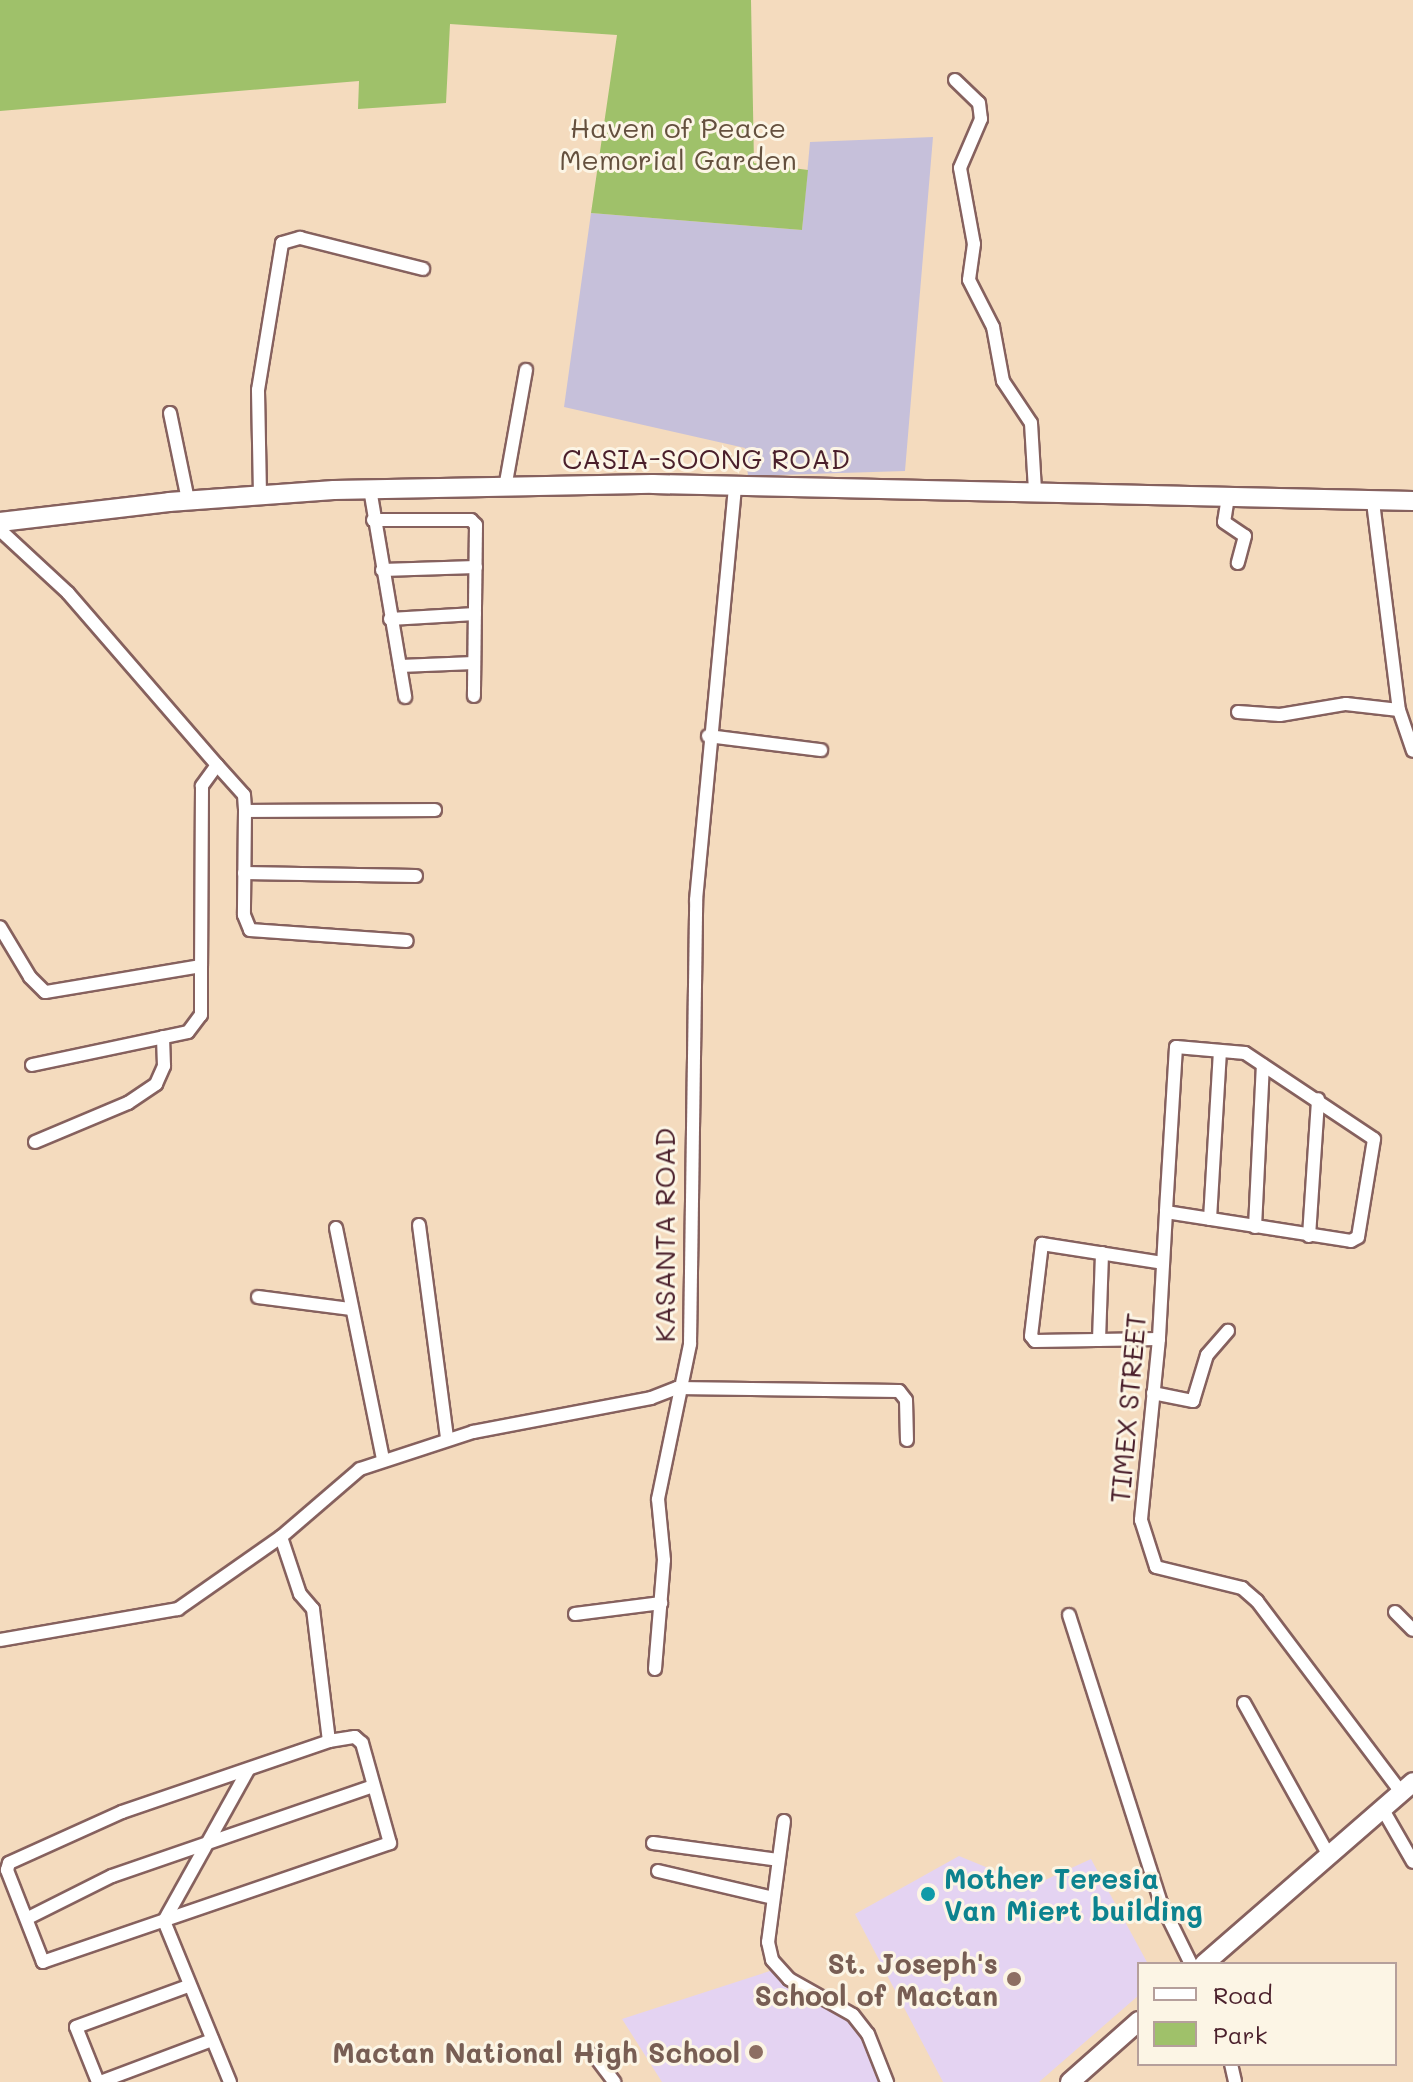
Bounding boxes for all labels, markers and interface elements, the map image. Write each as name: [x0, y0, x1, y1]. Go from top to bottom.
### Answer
park label: Haven of Peace Memorial Garden: [559, 110, 797, 176]
street label: CASIA-SOONG ROAD: [562, 441, 850, 475]
street label: KASANTA ROAD: [647, 1128, 681, 1342]
street label: TIMEX STREET: [1102, 1312, 1152, 1504]
place label: Mother Teresia Van Miert building: [944, 1861, 1203, 1927]
marker: Mother Teresia Van Miert building: [919, 1885, 937, 1903]
place label: St. Joseph's School of Mactan: [754, 1946, 998, 2012]
legend: [1137, 1962, 1397, 2066]
marker: St. Joseph's School of Mactan: [1005, 1970, 1023, 1988]
text: Road: [1213, 1979, 1273, 2010]
text: Park: [1213, 2019, 1267, 2050]
place label: Mactan National High School: [332, 2035, 740, 2069]
marker: Mactan National High School: [747, 2043, 765, 2061]

